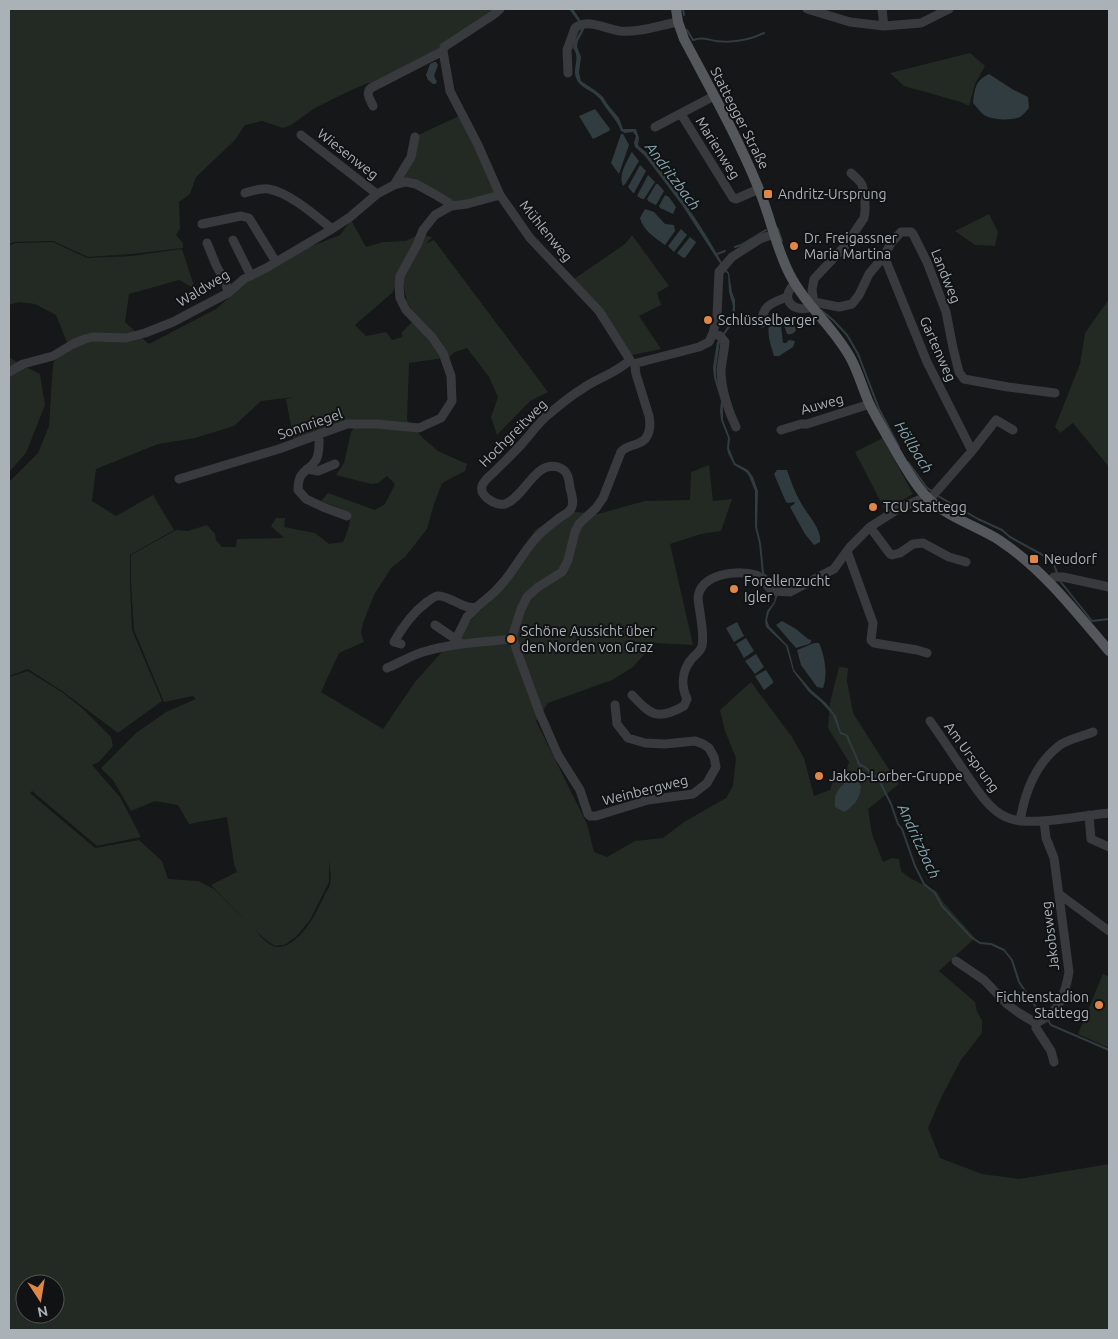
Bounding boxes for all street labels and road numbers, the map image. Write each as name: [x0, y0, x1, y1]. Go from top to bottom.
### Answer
street label: Stattegger Straße: [707, 64, 773, 172]
street label: Marienweg: [693, 114, 743, 182]
street label: Wiesenweg: [314, 125, 382, 183]
street label: Mühlenweg: [516, 197, 576, 265]
street label: Landweg: [928, 247, 964, 305]
street label: Waldweg: [174, 266, 232, 310]
street label: Gartenweg: [917, 314, 959, 384]
street label: Auweg: [799, 390, 845, 418]
street label: Hochgreitweg: [476, 396, 550, 470]
street label: Sonnriegel: [276, 405, 345, 443]
street label: Am Ursprung: [941, 719, 1003, 795]
street label: Weinbergweg: [600, 772, 690, 808]
street label: Jakobsweg: [1038, 900, 1062, 972]

